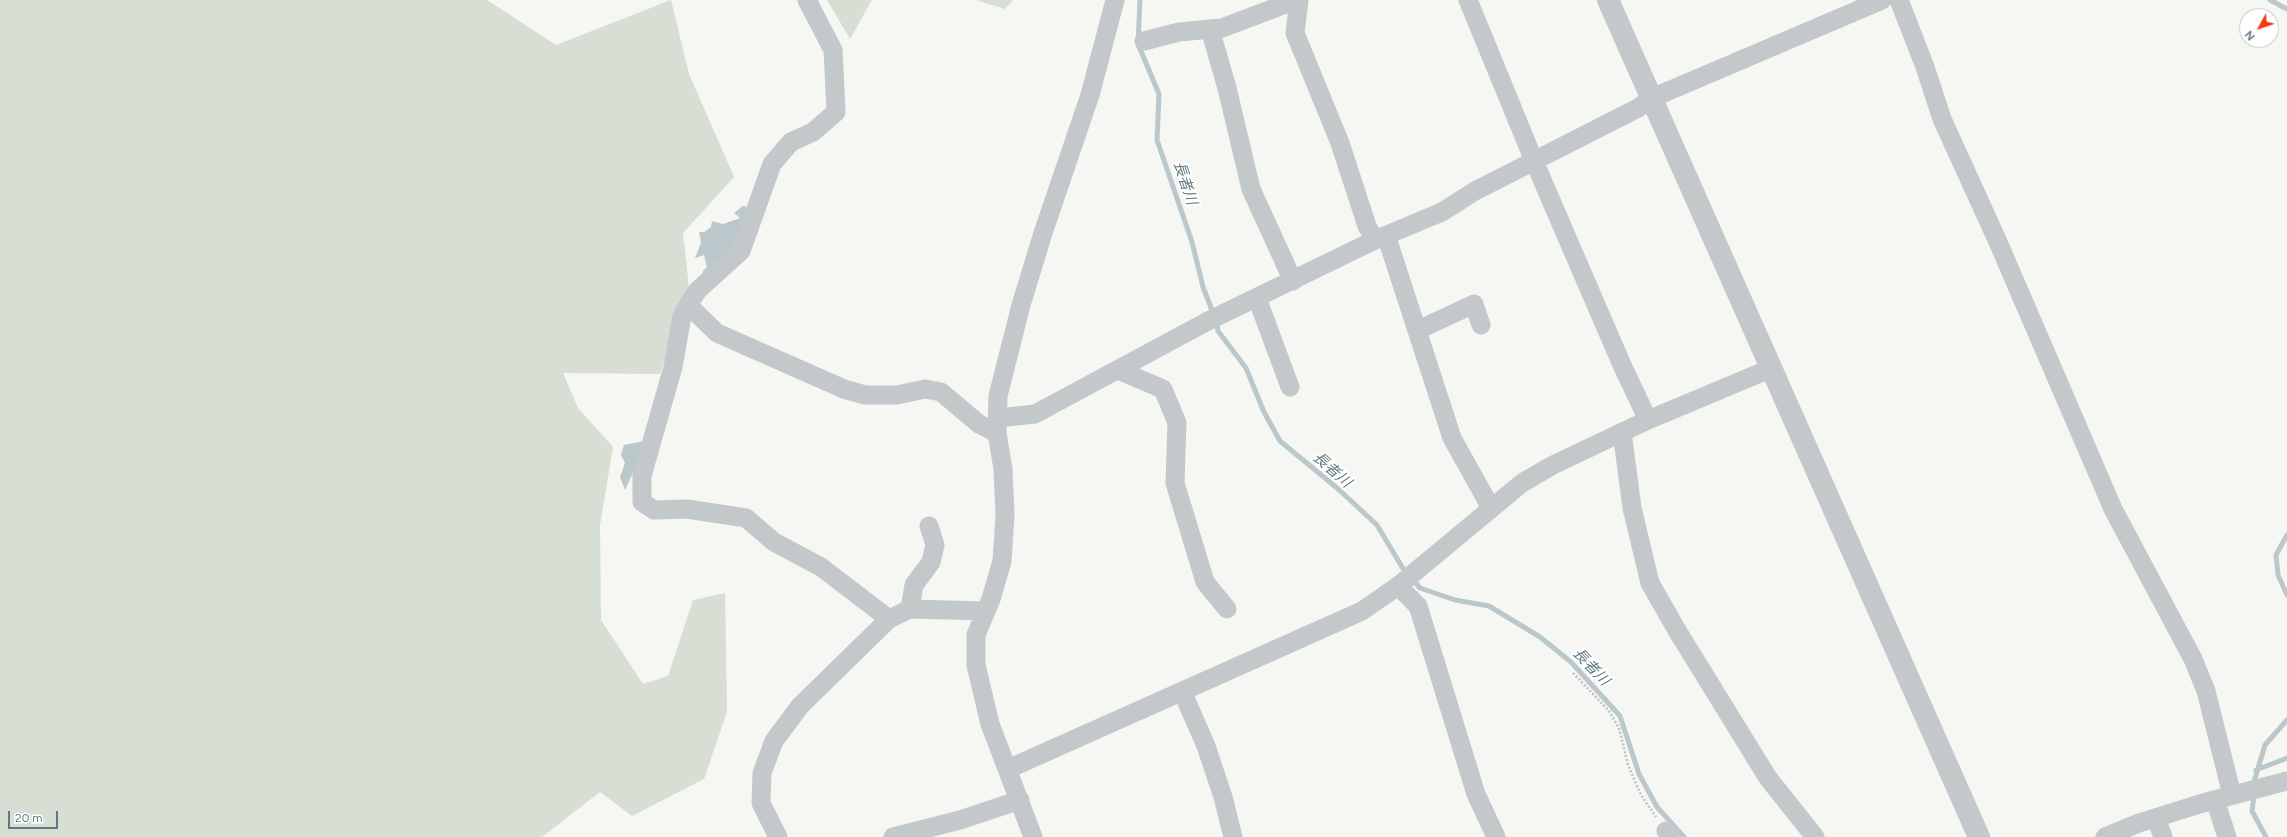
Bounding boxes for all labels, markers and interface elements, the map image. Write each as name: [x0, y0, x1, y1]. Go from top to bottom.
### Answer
north arrow: [2239, 8, 2279, 48]
text: N: [2242, 28, 2258, 43]
water label: 長者川: [1169, 159, 1201, 207]
water label: 長者川: [1309, 448, 1355, 492]
water label: 長者川: [1569, 645, 1613, 689]
scale bar: [10, 803, 60, 829]
text: 20 m: [15, 811, 43, 825]

